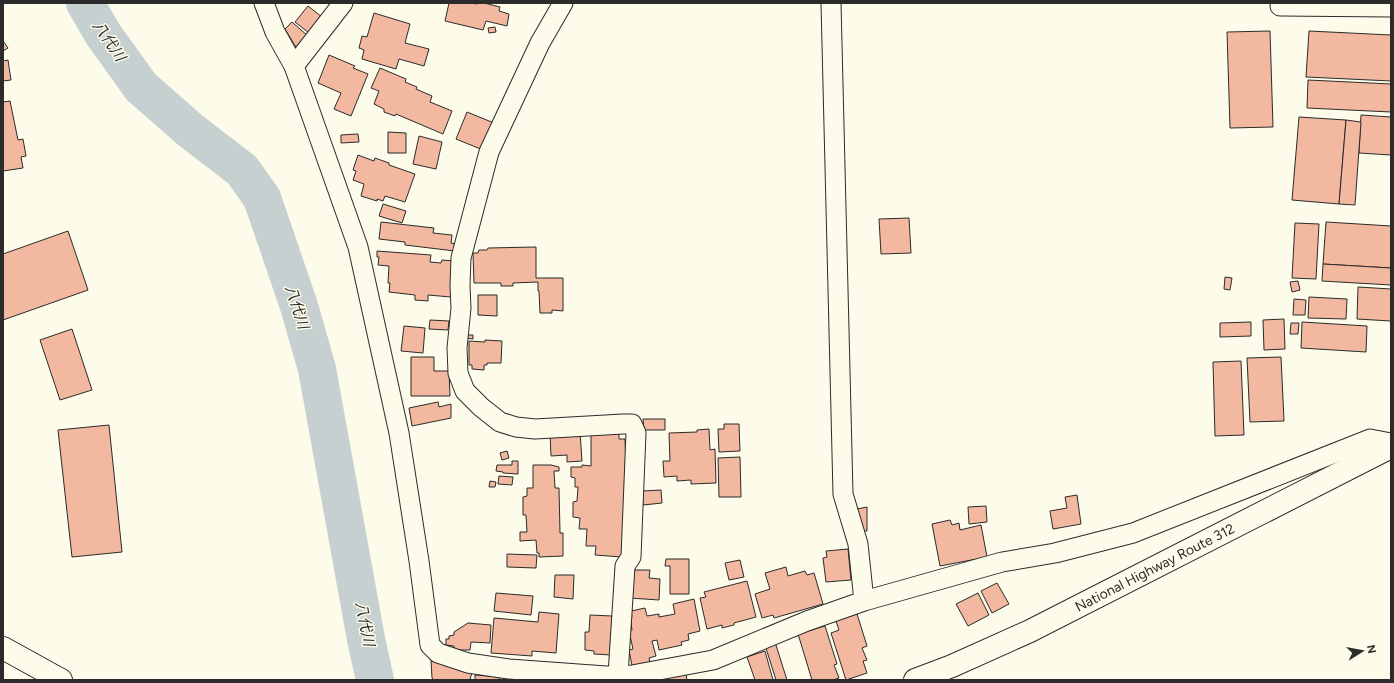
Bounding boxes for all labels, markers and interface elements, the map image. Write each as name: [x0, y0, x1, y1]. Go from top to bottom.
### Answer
water label: 八代川: [89, 17, 130, 66]
water label: 八代川: [281, 283, 313, 333]
street label: National Highway Route 312: [1072, 520, 1238, 616]
water label: 八代川: [352, 600, 379, 650]
north arrow: [1342, 631, 1382, 671]
text: N: [1364, 644, 1379, 655]

